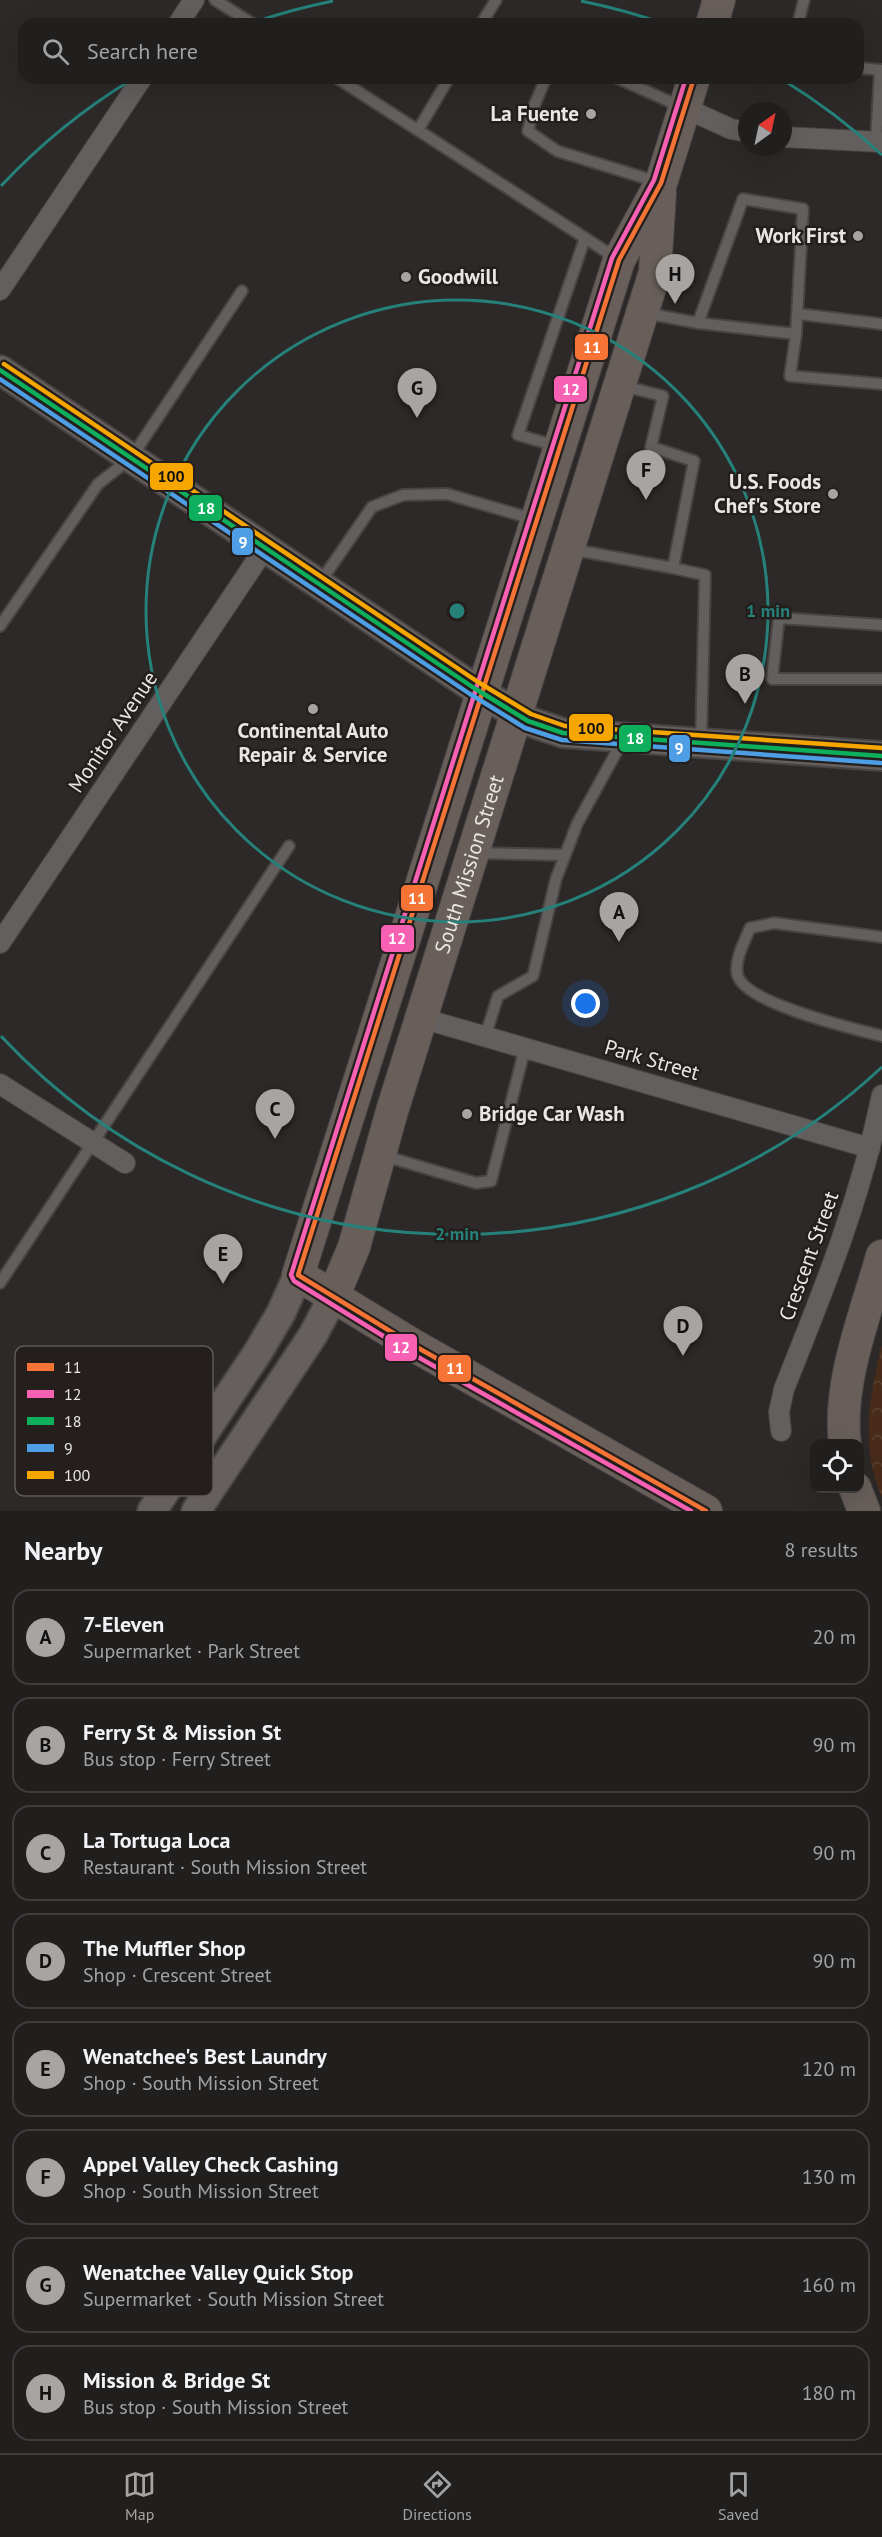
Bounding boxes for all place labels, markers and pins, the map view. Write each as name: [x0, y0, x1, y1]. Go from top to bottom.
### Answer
place label: La Fuente: [491, 100, 579, 127]
marker: La Fuente: [584, 107, 598, 121]
place label: Work First: [755, 222, 847, 249]
marker: Work First: [851, 229, 865, 243]
pin: H: [656, 254, 694, 304]
place label: Goodwill: [418, 263, 499, 290]
marker: Goodwill: [399, 270, 413, 284]
pin: G: [398, 368, 436, 418]
pin: F: [626, 450, 666, 500]
place label: U.S. Foods Chef's Store: [714, 468, 821, 519]
marker: U.S. Foods Chef's Store: [826, 487, 840, 501]
centre of rings: [447, 601, 467, 621]
pin: B: [726, 654, 764, 704]
marker: Continental Auto Repair & Service: [306, 702, 320, 716]
place label: Continental Auto Repair & Service: [237, 717, 389, 768]
pin: A: [600, 892, 638, 942]
pin: C: [256, 1090, 294, 1139]
place label: Bridge Car Wash: [479, 1100, 625, 1127]
marker: Bridge Car Wash: [460, 1107, 474, 1121]
pin: E: [204, 1234, 242, 1284]
pin: D: [664, 1306, 702, 1356]

